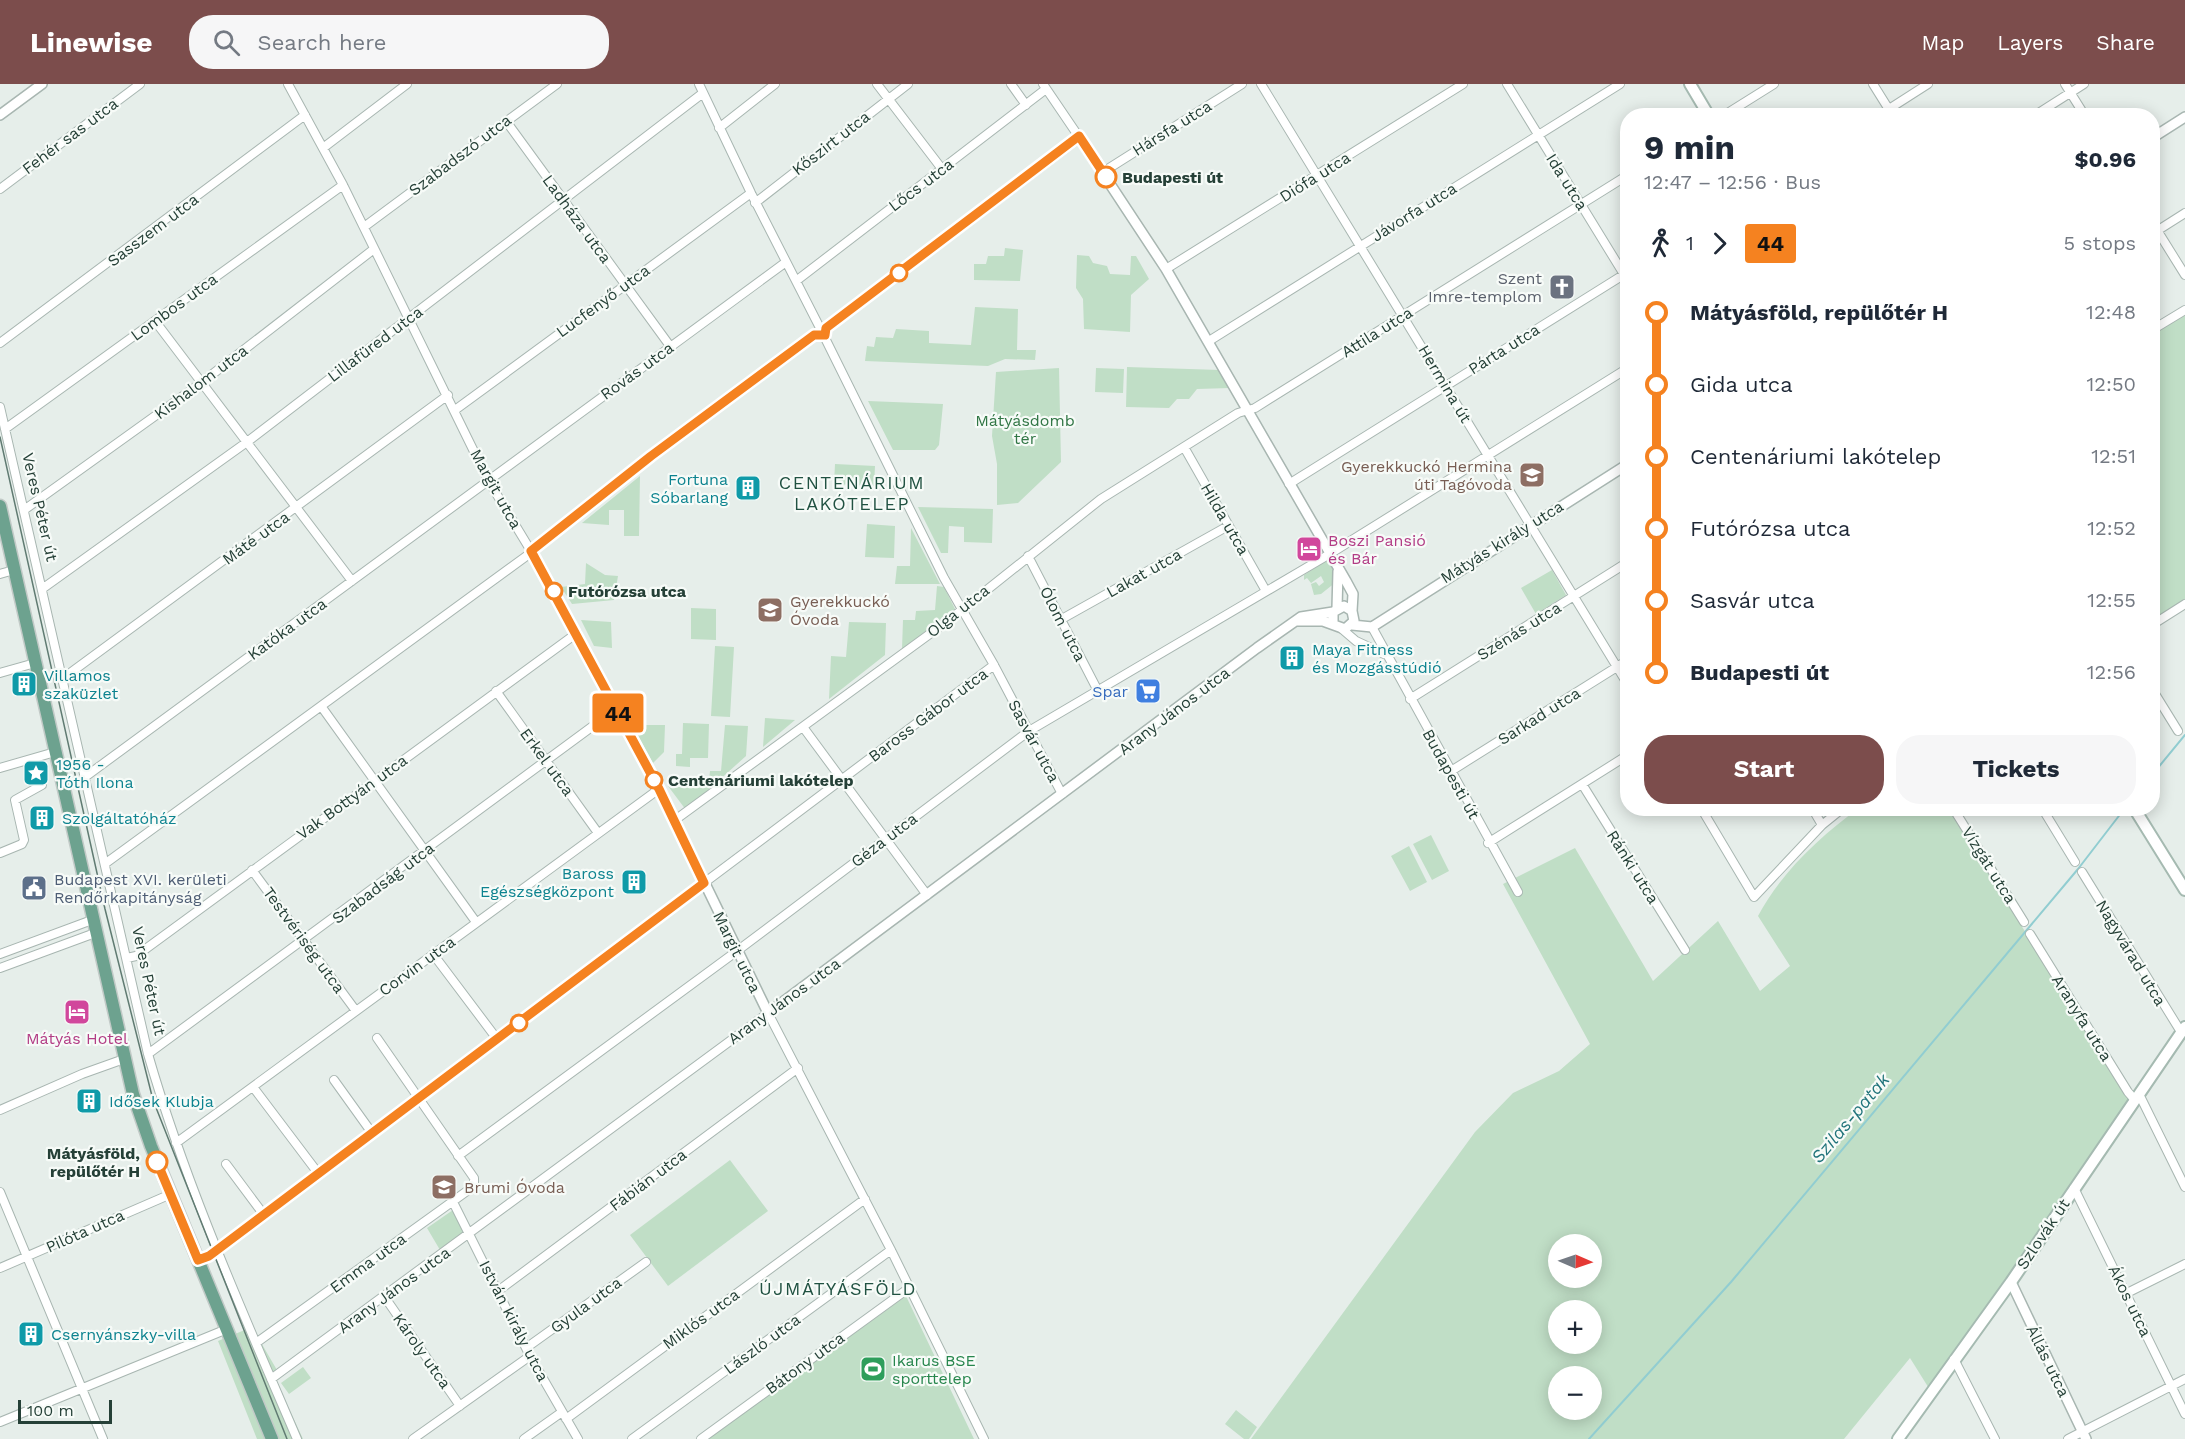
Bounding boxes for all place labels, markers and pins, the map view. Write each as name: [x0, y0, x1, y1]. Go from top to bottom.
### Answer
marker: Budapesti út: [1095, 166, 1117, 188]
place label: Budapesti út: [1122, 168, 1223, 187]
unlabelled marker: [890, 264, 908, 282]
place label: Szent Imre-templom: [1428, 269, 1542, 306]
church icon: Szent Imre-templom: [1547, 272, 1577, 302]
place label: Gyerekkuckó Hermina úti Tagóvoda: [1341, 457, 1512, 494]
school or university icon: Gyerekkuckó Hermina úti Tagóvoda: [1517, 460, 1547, 490]
place label: Fortuna Sóbarlang: [650, 470, 728, 507]
building icon: Fortuna Sóbarlang: [733, 473, 763, 503]
place label: Boszi Pansió és Bár: [1328, 531, 1426, 568]
hotel icon: Boszi Pansió és Bár: [1294, 534, 1324, 564]
marker: Futórózsa utca: [545, 582, 563, 600]
place label: Futórózsa utca: [568, 582, 687, 601]
place label: Gyerekkuckó Óvoda: [790, 592, 890, 629]
school or university icon: Gyerekkuckó Óvoda: [755, 595, 785, 625]
place label: Maya Fitness és Mozgásstúdió: [1312, 640, 1442, 677]
building icon: Maya Fitness és Mozgásstúdió: [1277, 643, 1307, 673]
place label: Villamos szaküzlet: [44, 666, 118, 703]
building icon: Villamos szaküzlet: [9, 669, 39, 699]
supermarket icon: Spar: [1133, 676, 1163, 706]
place label: Spar: [1092, 682, 1128, 701]
place label: 1956 - Tóth Ilona: [56, 755, 134, 792]
place icon: 1956 - Tóth Ilona: [21, 758, 51, 788]
marker: Centenáriumi lakótelep: [645, 771, 663, 789]
place label: Centenáriumi lakótelep: [668, 771, 854, 790]
building icon: Szolgáltatóház: [27, 803, 57, 833]
place label: Szolgáltatóház: [62, 809, 176, 828]
place label: Baross Egészségközpont: [480, 864, 614, 901]
building icon: Baross Egészségközpont: [619, 867, 649, 897]
place label: Budapest XVI. kerületi Rendőrkapitányság: [54, 870, 227, 907]
public building icon: Budapest XVI. kerületi Rendőrkapitányság: [19, 873, 49, 903]
hotel icon: Mátyás Hotel: [62, 997, 92, 1027]
unlabelled marker: [510, 1014, 528, 1032]
place label: Mátyás Hotel: [26, 1029, 128, 1048]
building icon: Idősek Klubja: [74, 1086, 104, 1116]
place label: Idősek Klubja: [109, 1092, 214, 1111]
place label: Mátyásföld, repülőtér H: [47, 1144, 140, 1181]
marker: Mátyásföld, repülőtér H: [146, 1151, 168, 1173]
school or university icon: Brumi Óvoda: [429, 1172, 459, 1202]
place label: Brumi Óvoda: [464, 1178, 565, 1197]
building icon: Csernyánszky-villa: [16, 1319, 46, 1349]
place label: Csernyánszky-villa: [51, 1325, 196, 1344]
place label: Ikarus BSE sporttelep: [892, 1351, 976, 1388]
sports icon: Ikarus BSE sporttelep: [858, 1354, 888, 1384]

